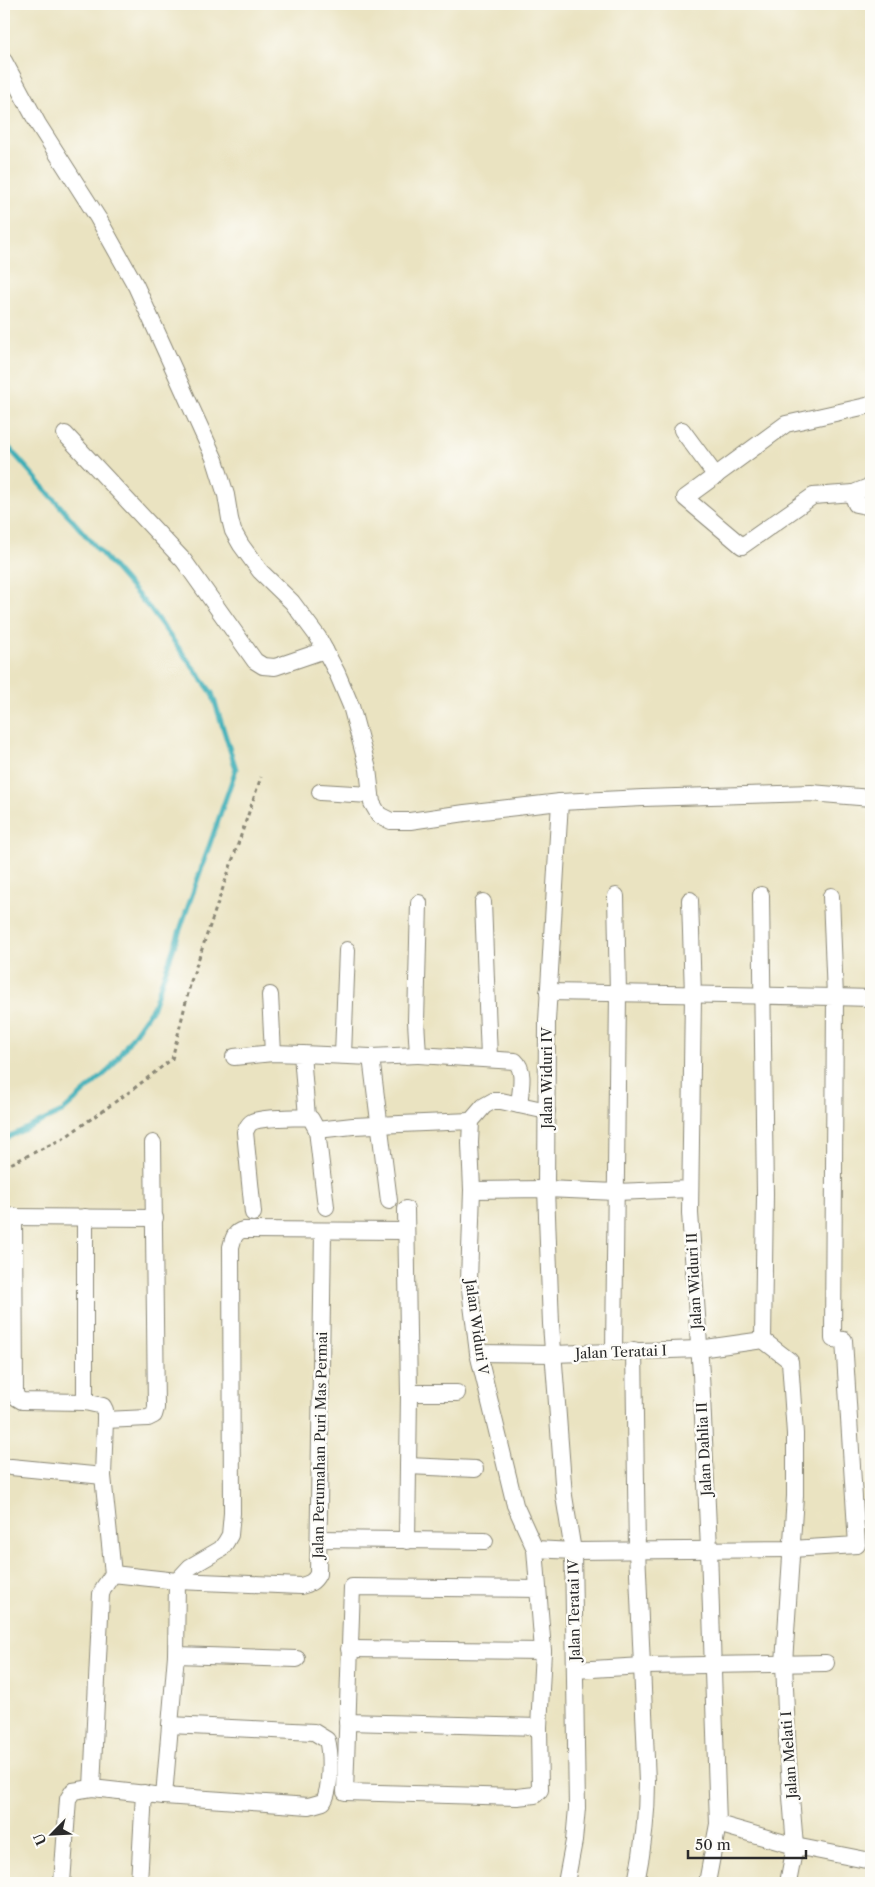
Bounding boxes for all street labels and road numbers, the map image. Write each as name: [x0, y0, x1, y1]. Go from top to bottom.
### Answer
street label: Jalan Widuri IV: [538, 1026, 556, 1131]
street label: Jalan Widuri II: [682, 1232, 706, 1332]
street label: Jalan Widuri V: [461, 1276, 493, 1377]
street label: Jalan Perumahan Puri Mas Permai: [309, 1331, 331, 1561]
street label: Jalan Teratai I: [573, 1341, 667, 1363]
street label: Jalan Dahlia II: [693, 1402, 716, 1498]
street label: Jalan Teratai IV: [564, 1558, 584, 1663]
street label: Jalan Melati I: [777, 1711, 801, 1801]

